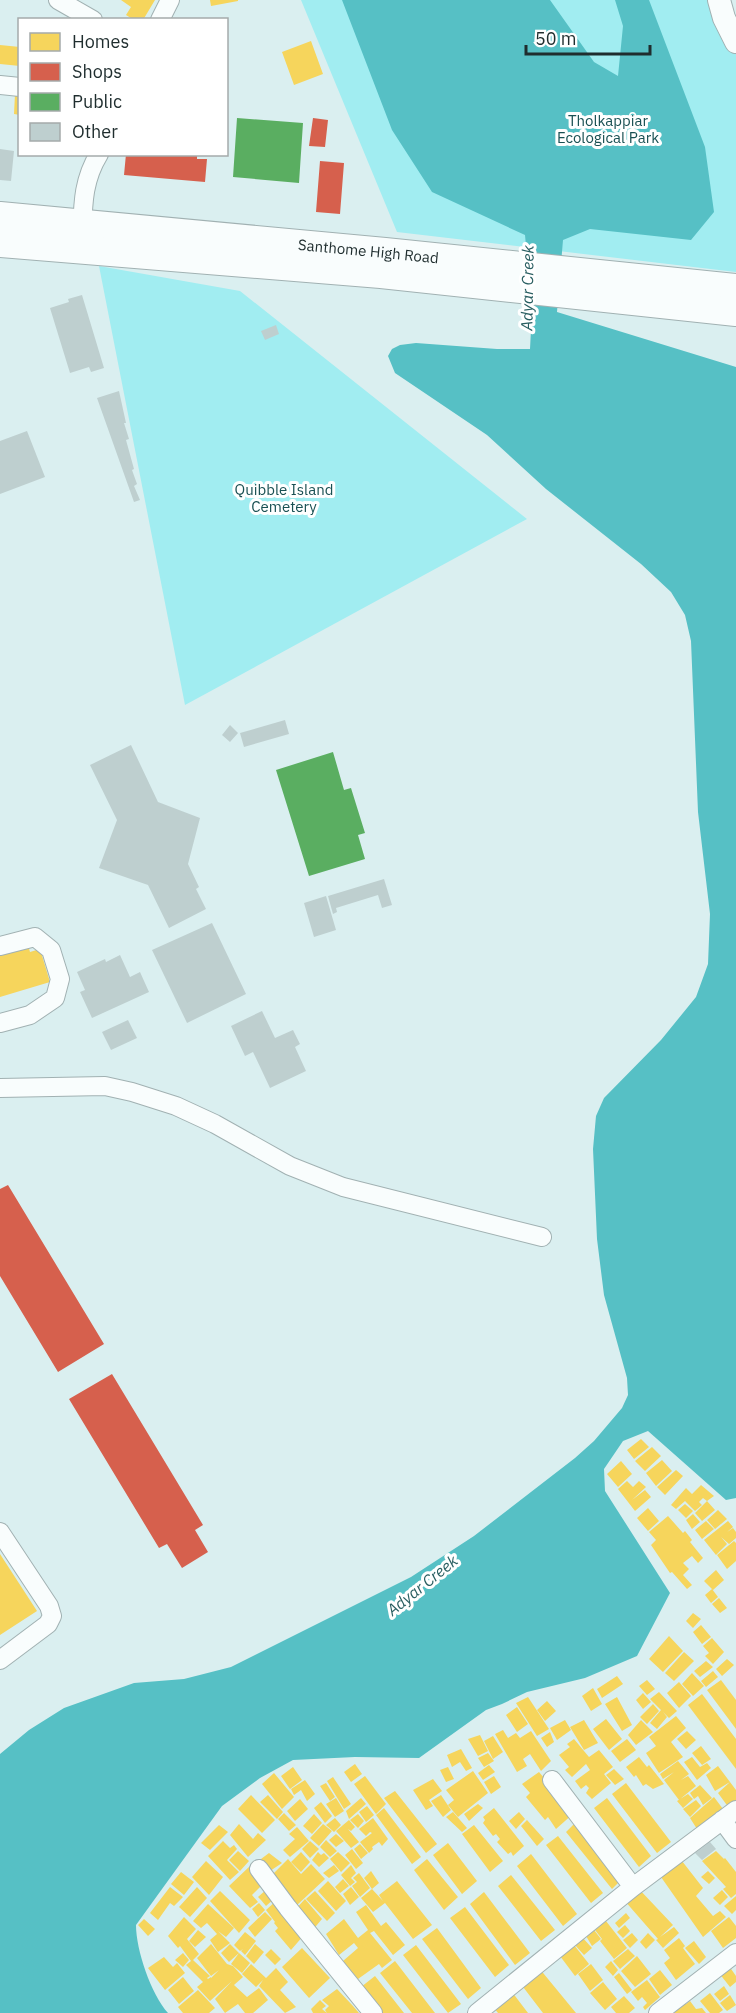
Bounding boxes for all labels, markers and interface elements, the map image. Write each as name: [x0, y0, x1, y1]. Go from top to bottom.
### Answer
legend: [18, 18, 228, 156]
scale bar: [526, 18, 650, 56]
text: 50 m: [535, 27, 577, 50]
text: Homes: [72, 30, 129, 53]
text: Shops: [72, 60, 122, 83]
text: Public: [72, 90, 122, 113]
park label: Tholkappiar Ecological Park: [557, 111, 659, 147]
text: Other: [72, 120, 118, 143]
street label: Santhome High Road: [297, 234, 440, 267]
water label: Adyar Creek: [516, 244, 538, 332]
park label: Quibble Island Cemetery: [235, 480, 333, 516]
water label: Adyar Creek: [382, 1550, 462, 1620]

